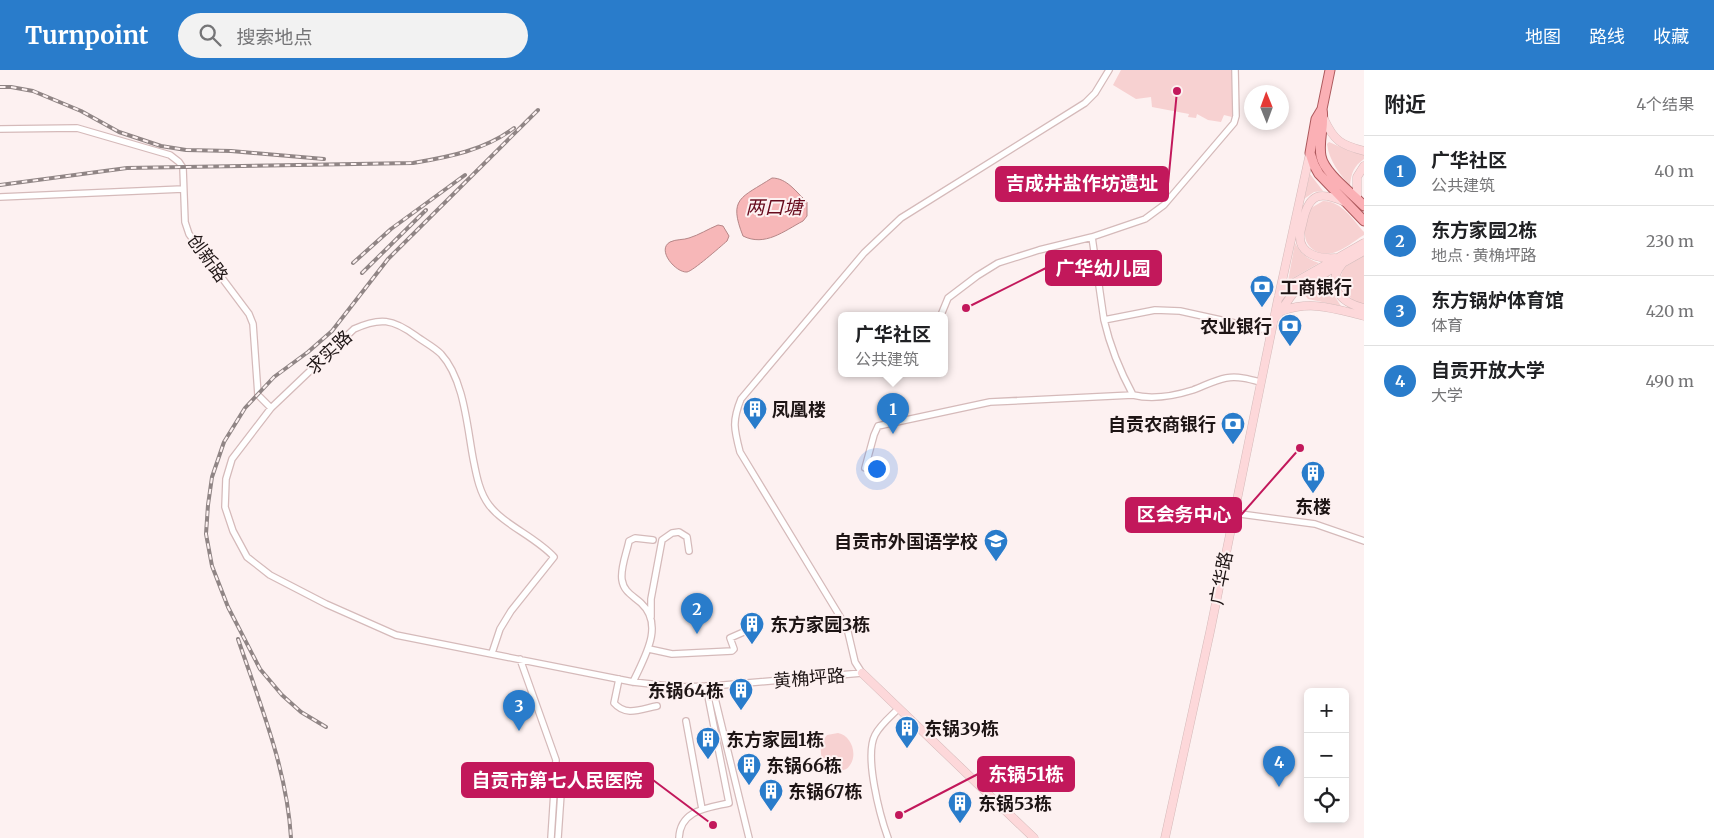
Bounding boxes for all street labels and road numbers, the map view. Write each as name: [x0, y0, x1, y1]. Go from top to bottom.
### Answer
street label: 创新路: [183, 229, 233, 287]
street label: 求实路: [301, 325, 357, 379]
street label: 广华路: [1205, 549, 1237, 607]
street label: 黄桷坪路: [772, 663, 846, 693]

